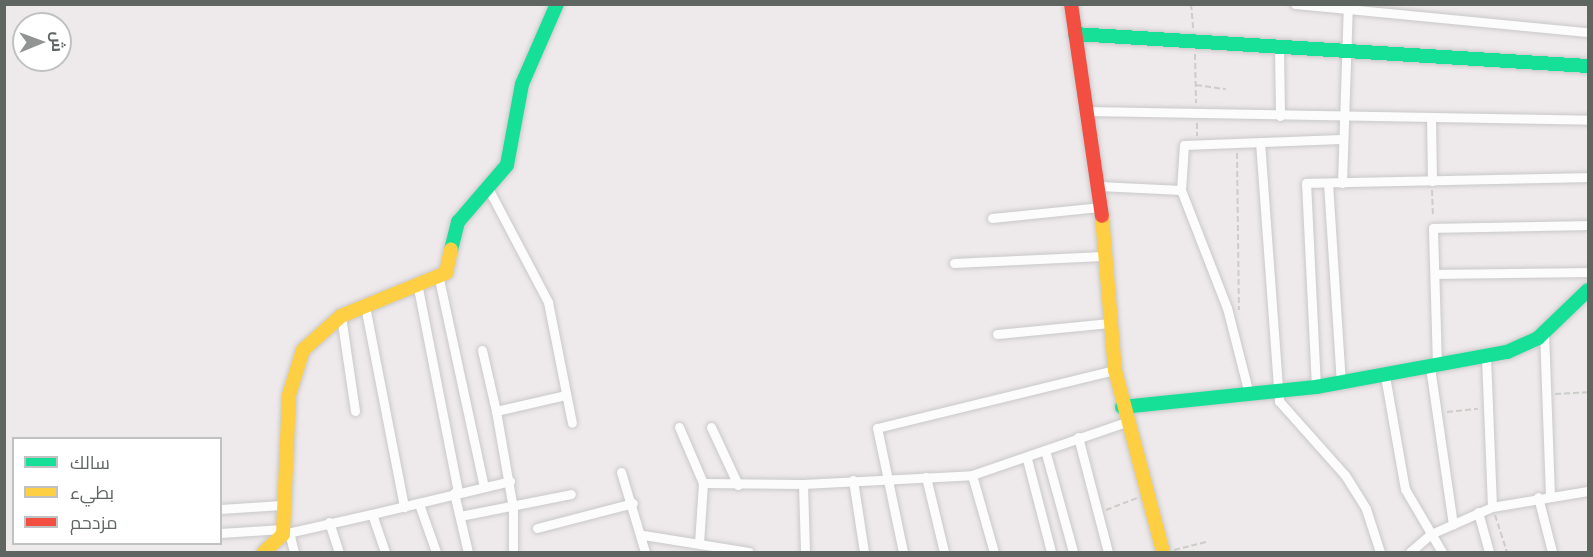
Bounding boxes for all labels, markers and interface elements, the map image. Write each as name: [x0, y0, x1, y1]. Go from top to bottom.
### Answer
north arrow: [12, 12, 72, 72]
text: ش: [49, 31, 68, 52]
legend: [12, 437, 222, 545]
text: سالك: [70, 451, 110, 473]
text: بطيء: [70, 481, 114, 503]
text: مزدحم: [70, 511, 118, 533]

